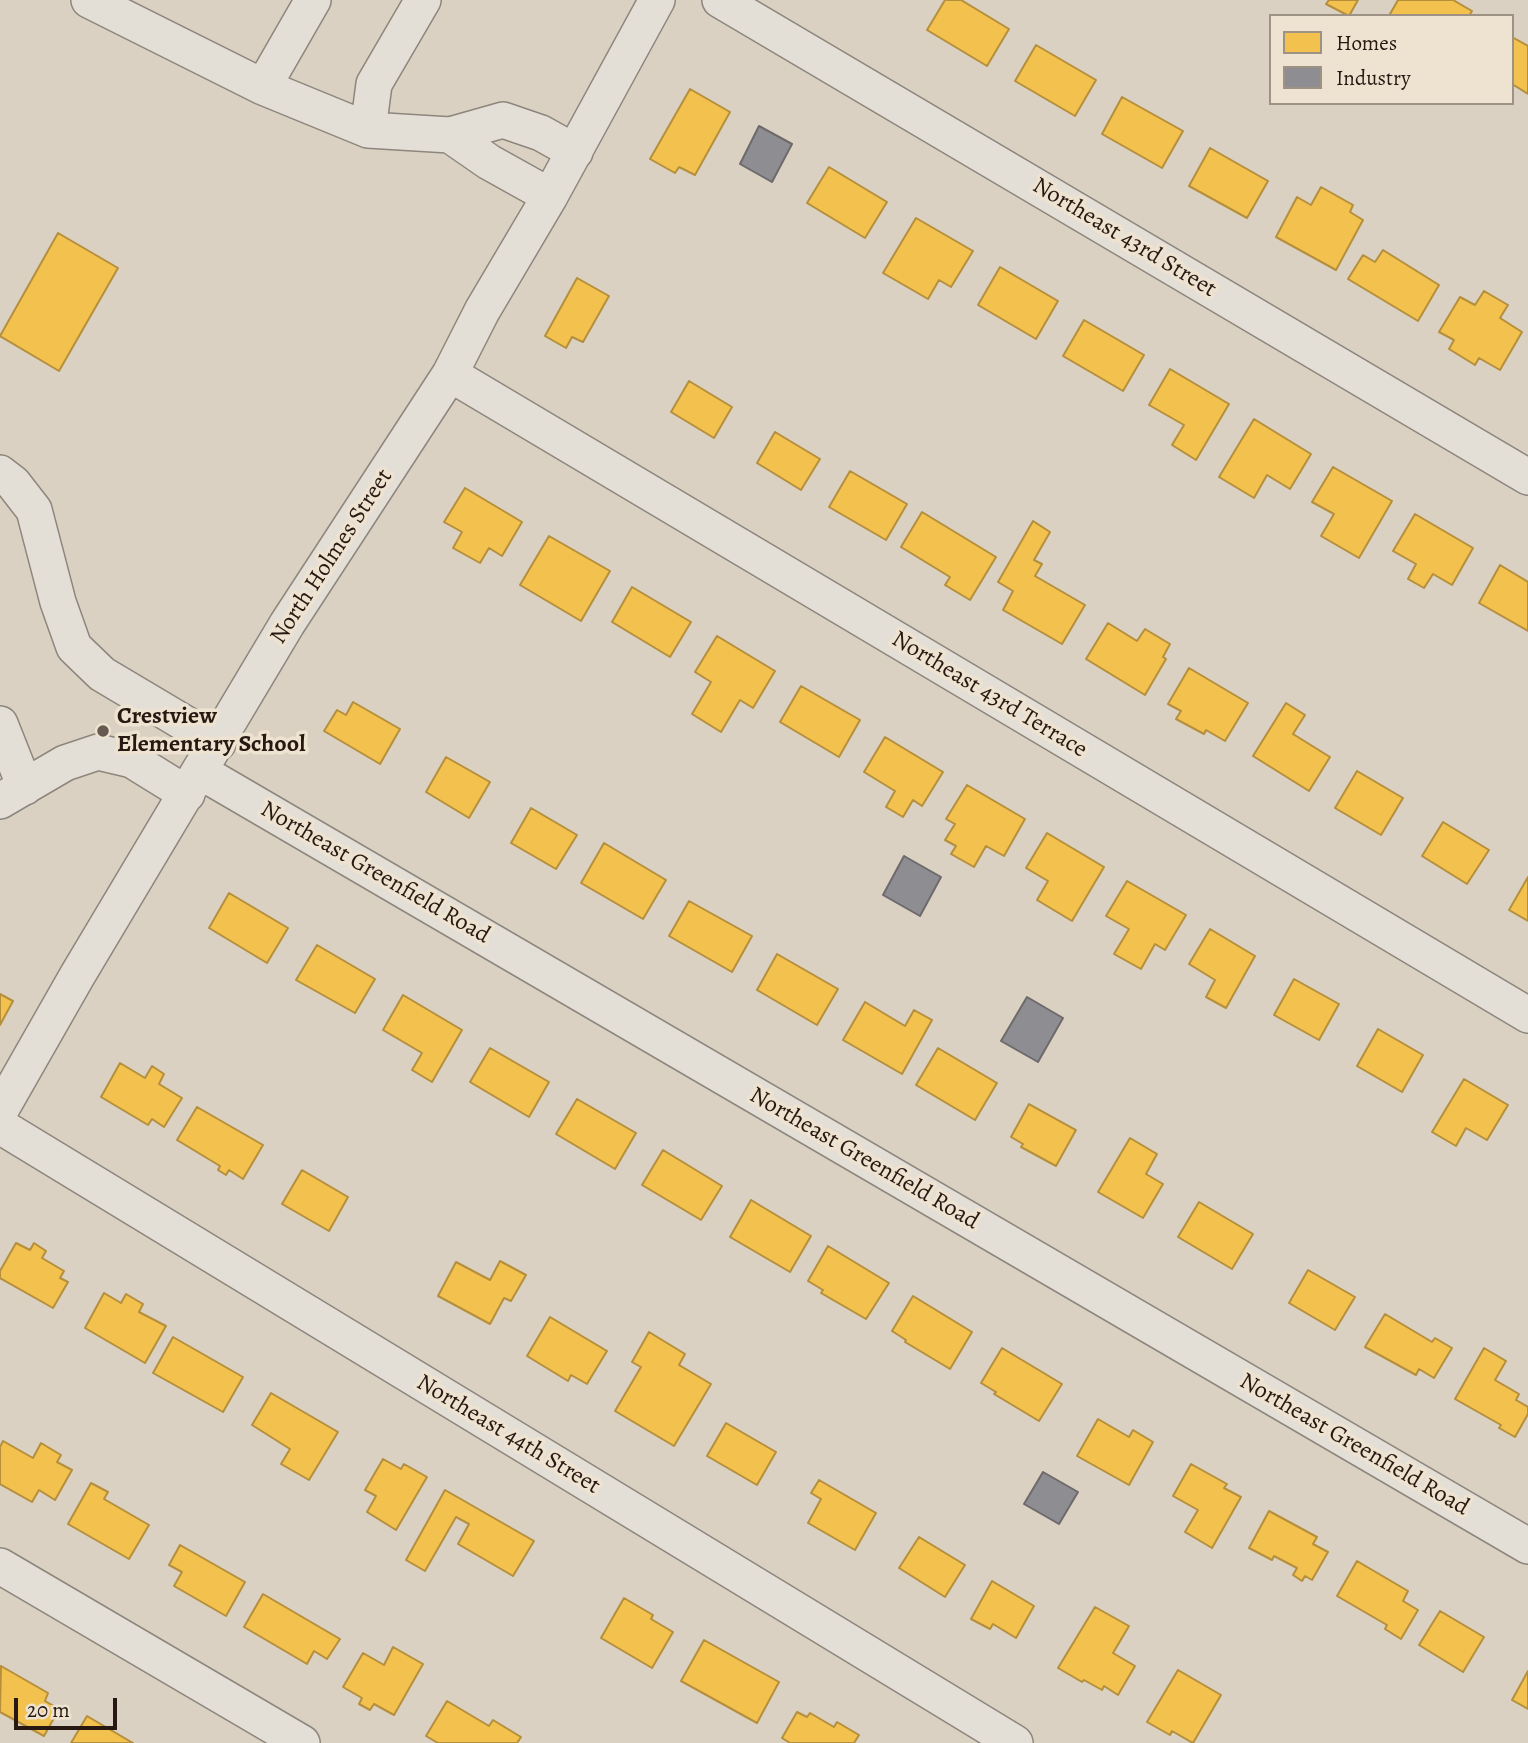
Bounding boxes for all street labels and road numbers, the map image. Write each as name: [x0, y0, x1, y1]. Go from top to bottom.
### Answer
street label: Northeast 43rd Street: [1027, 172, 1221, 304]
street label: North Holmes Street: [265, 464, 399, 650]
street label: Northeast 43rd Terrace: [886, 625, 1092, 765]
street label: Northeast Greenfield Road: [255, 795, 495, 951]
street label: Northeast Greenfield Road: [744, 1081, 984, 1237]
street label: Northeast Greenfield Road: [1234, 1367, 1474, 1523]
street label: Northeast 44th Street: [411, 1369, 605, 1501]

